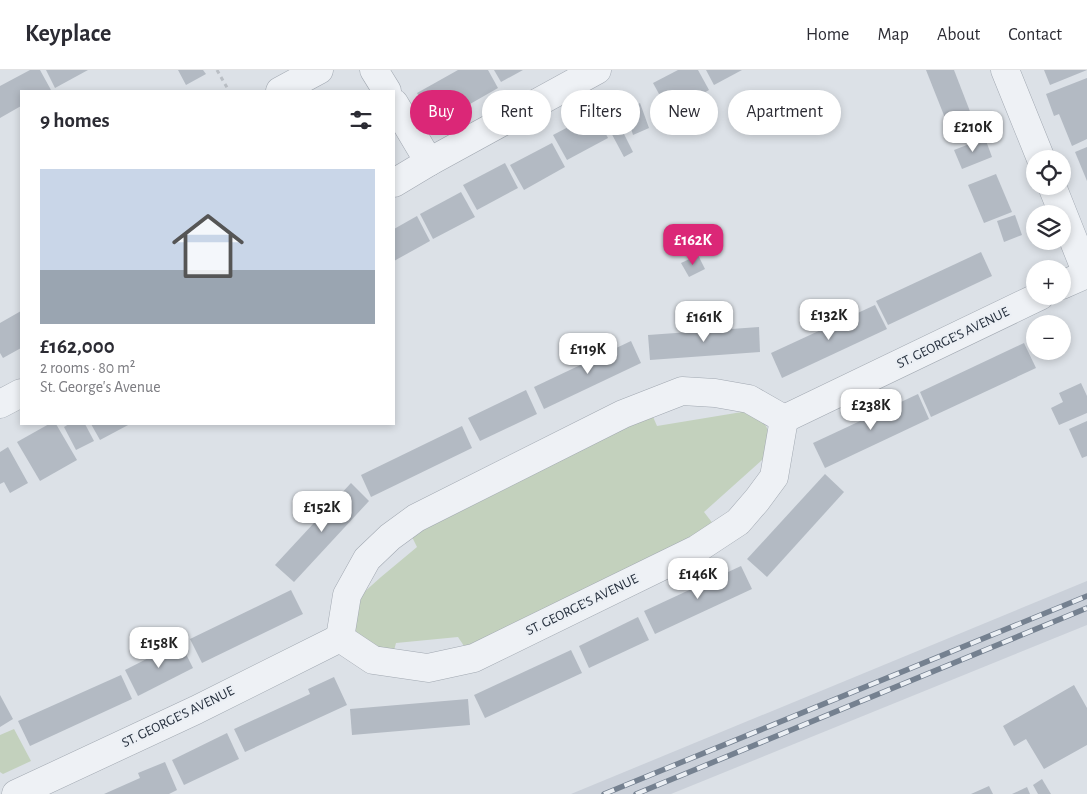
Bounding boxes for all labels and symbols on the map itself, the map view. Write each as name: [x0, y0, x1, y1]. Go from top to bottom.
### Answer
pin: £210K: [938, 111, 1008, 153]
pin: £162K: [658, 224, 728, 266]
pin: £132K: [794, 298, 864, 341]
pin: £161K: [669, 300, 739, 343]
street label: ST. GEORGE'S AVENUE: [895, 305, 1012, 371]
pin: £119K: [553, 332, 623, 375]
pin: £238K: [836, 388, 906, 431]
pin: £152K: [287, 490, 357, 533]
pin: £146K: [663, 558, 733, 600]
street label: ST. GEORGE'S AVENUE: [524, 572, 641, 638]
pin: £158K: [124, 626, 194, 669]
street label: ST. GEORGE'S AVENUE: [120, 684, 237, 750]

